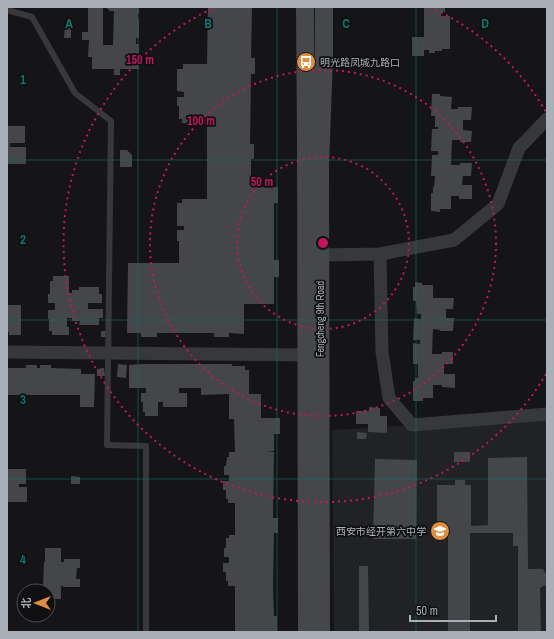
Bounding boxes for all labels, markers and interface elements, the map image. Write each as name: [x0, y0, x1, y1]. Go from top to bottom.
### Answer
text: A: [65, 15, 73, 32]
text: B: [204, 15, 212, 32]
text: C: [342, 15, 350, 32]
text: D: [481, 15, 489, 32]
bus stop icon: 明光路凤城九路口: [295, 51, 317, 73]
text: 150 m: [126, 52, 154, 68]
place label: 明光路凤城九路口: [320, 56, 400, 69]
text: 1: [20, 71, 26, 88]
text: 100 m: [187, 113, 215, 129]
text: 50 m: [251, 174, 273, 190]
text: 2: [20, 231, 26, 248]
centre of rings: [316, 236, 330, 250]
street label: Fengcheng 9th Road: [314, 281, 327, 357]
text: 3: [20, 391, 26, 408]
school or university icon: 西安市经开第六中学: [429, 520, 451, 542]
place label: 西安市经开第六中学: [336, 525, 426, 538]
text: 4: [20, 551, 26, 568]
north arrow: [16, 583, 56, 623]
scale bar: [410, 597, 496, 623]
text: 北: [19, 598, 33, 609]
text: 50 m: [416, 603, 438, 619]

